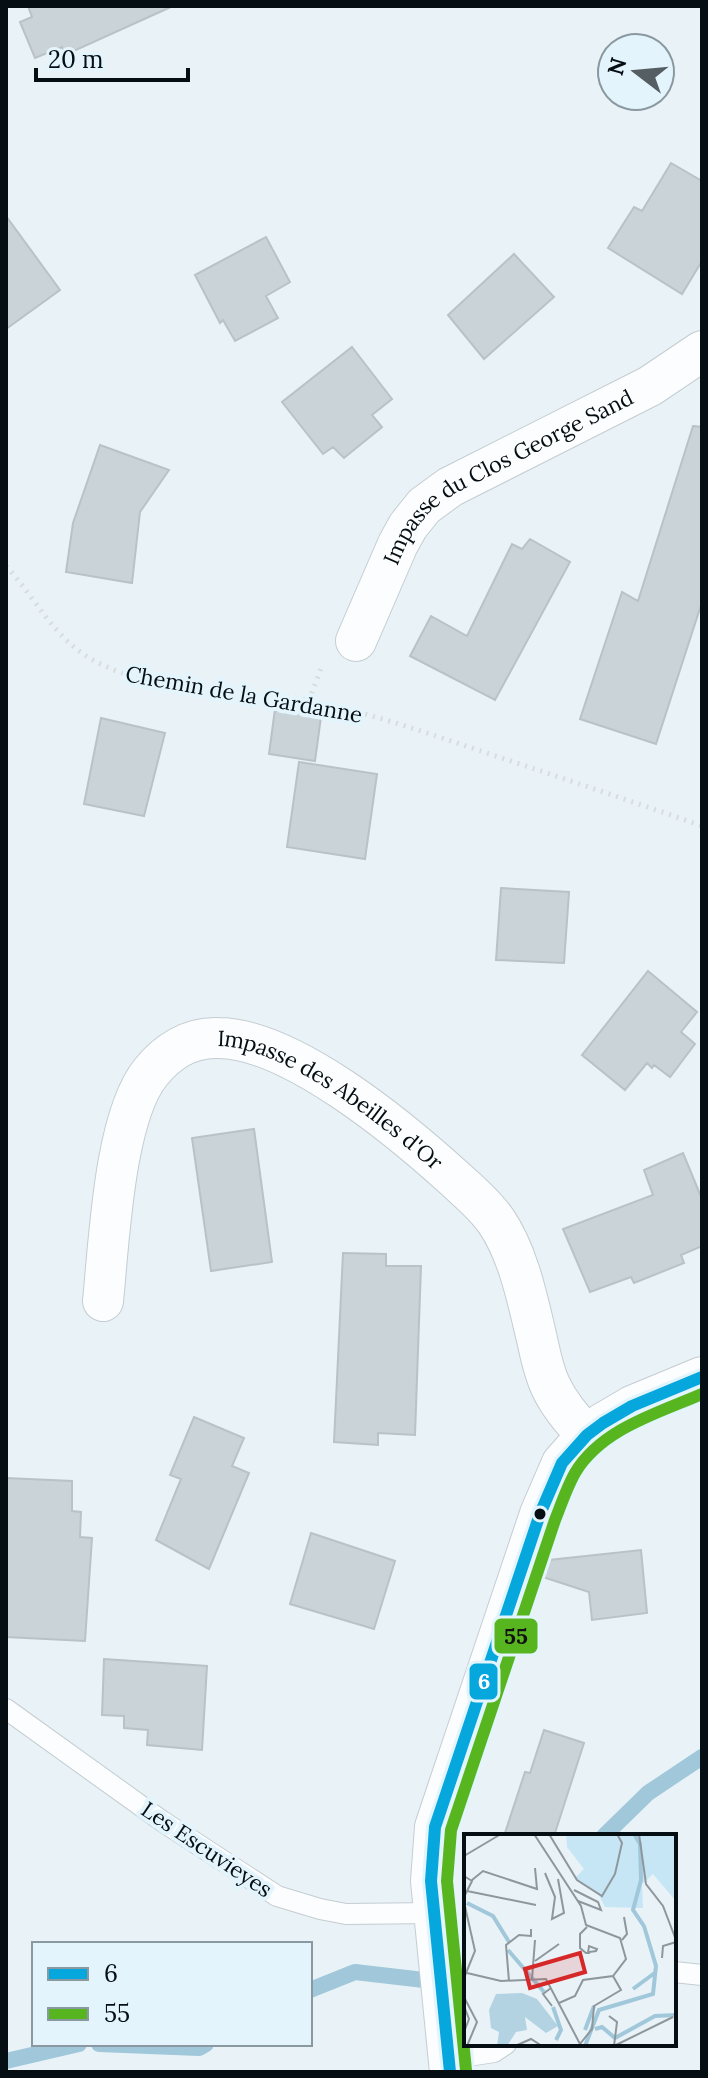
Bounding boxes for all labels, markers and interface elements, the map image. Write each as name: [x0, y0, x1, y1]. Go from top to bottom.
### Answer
scale bar: [36, 32, 188, 82]
north arrow: [596, 32, 676, 112]
text: 20 m: [48, 44, 104, 75]
text: N: [601, 54, 633, 79]
street label: Impasse du Clos George Sand: [377, 383, 638, 569]
street label: Chemin de la Gardanne: [123, 659, 365, 729]
street label: Impasse des Abeilles d'Or: [217, 1024, 449, 1176]
unlabelled marker: [532, 1506, 548, 1522]
line badge: 55: [493, 1617, 539, 1655]
text: 55: [504, 1622, 528, 1650]
line badge: 6: [468, 1662, 499, 1701]
text: 6: [478, 1667, 490, 1695]
street label: Les Escuvieyes: [136, 1795, 278, 1903]
inset map: [464, 1834, 676, 2046]
legend: [32, 1942, 312, 2046]
text: 6: [104, 1958, 118, 1989]
text: 55: [104, 1998, 130, 2029]

